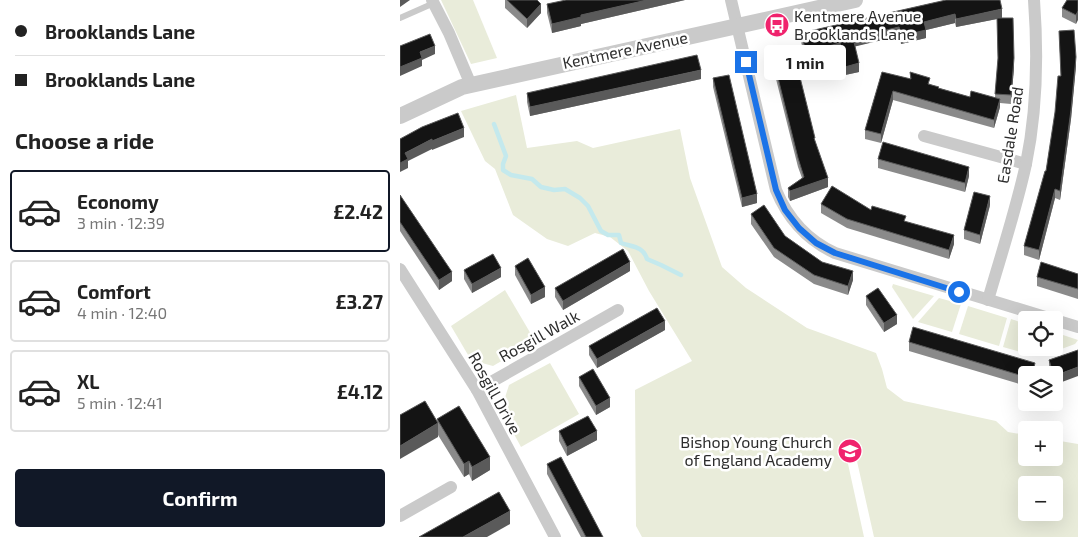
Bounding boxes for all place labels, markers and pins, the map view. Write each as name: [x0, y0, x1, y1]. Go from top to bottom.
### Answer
place label: Kentmere Avenue Brooklands Lane: [794, 6, 921, 43]
bus stop icon: Kentmere Avenue Brooklands Lane: [764, 12, 790, 38]
place label: Bishop Young Church of England Academy: [680, 432, 833, 469]
school or university icon: Bishop Young Church of England Academy: [837, 438, 863, 464]

